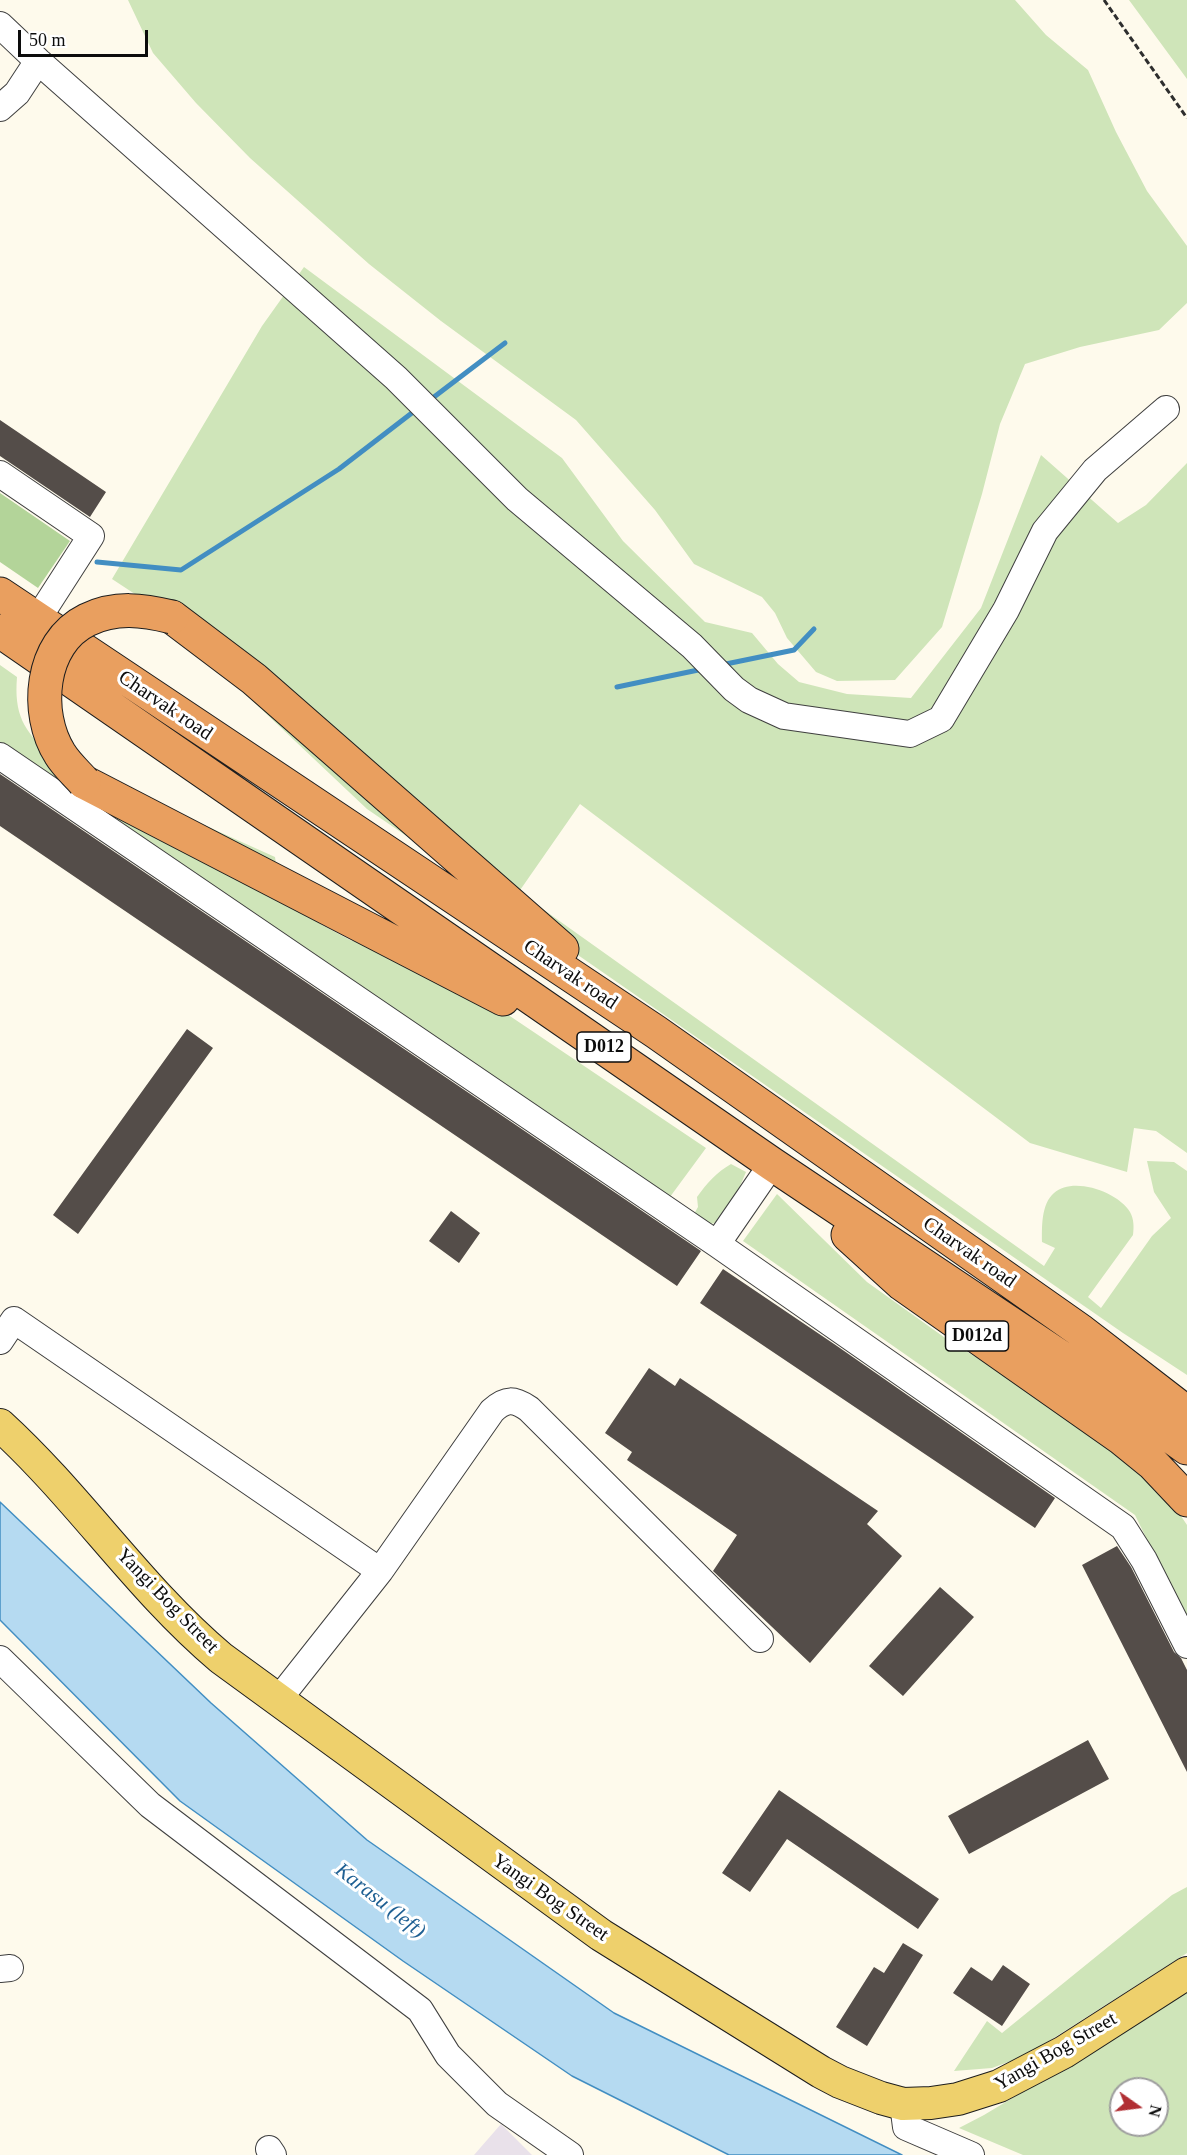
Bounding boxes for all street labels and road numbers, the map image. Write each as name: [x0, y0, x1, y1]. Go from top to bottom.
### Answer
street label: Charvak road: [113, 666, 217, 746]
street label: Charvak road: [518, 935, 622, 1015]
road number: D012: [577, 1032, 631, 1062]
street label: Charvak road: [918, 1212, 1020, 1294]
road number: D012d: [946, 1321, 1008, 1351]
street label: Yangi Bog Street: [111, 1543, 223, 1659]
street label: Yangi Bog Street: [487, 1849, 613, 1947]
street label: Yangi Bog Street: [991, 2007, 1121, 2097]

